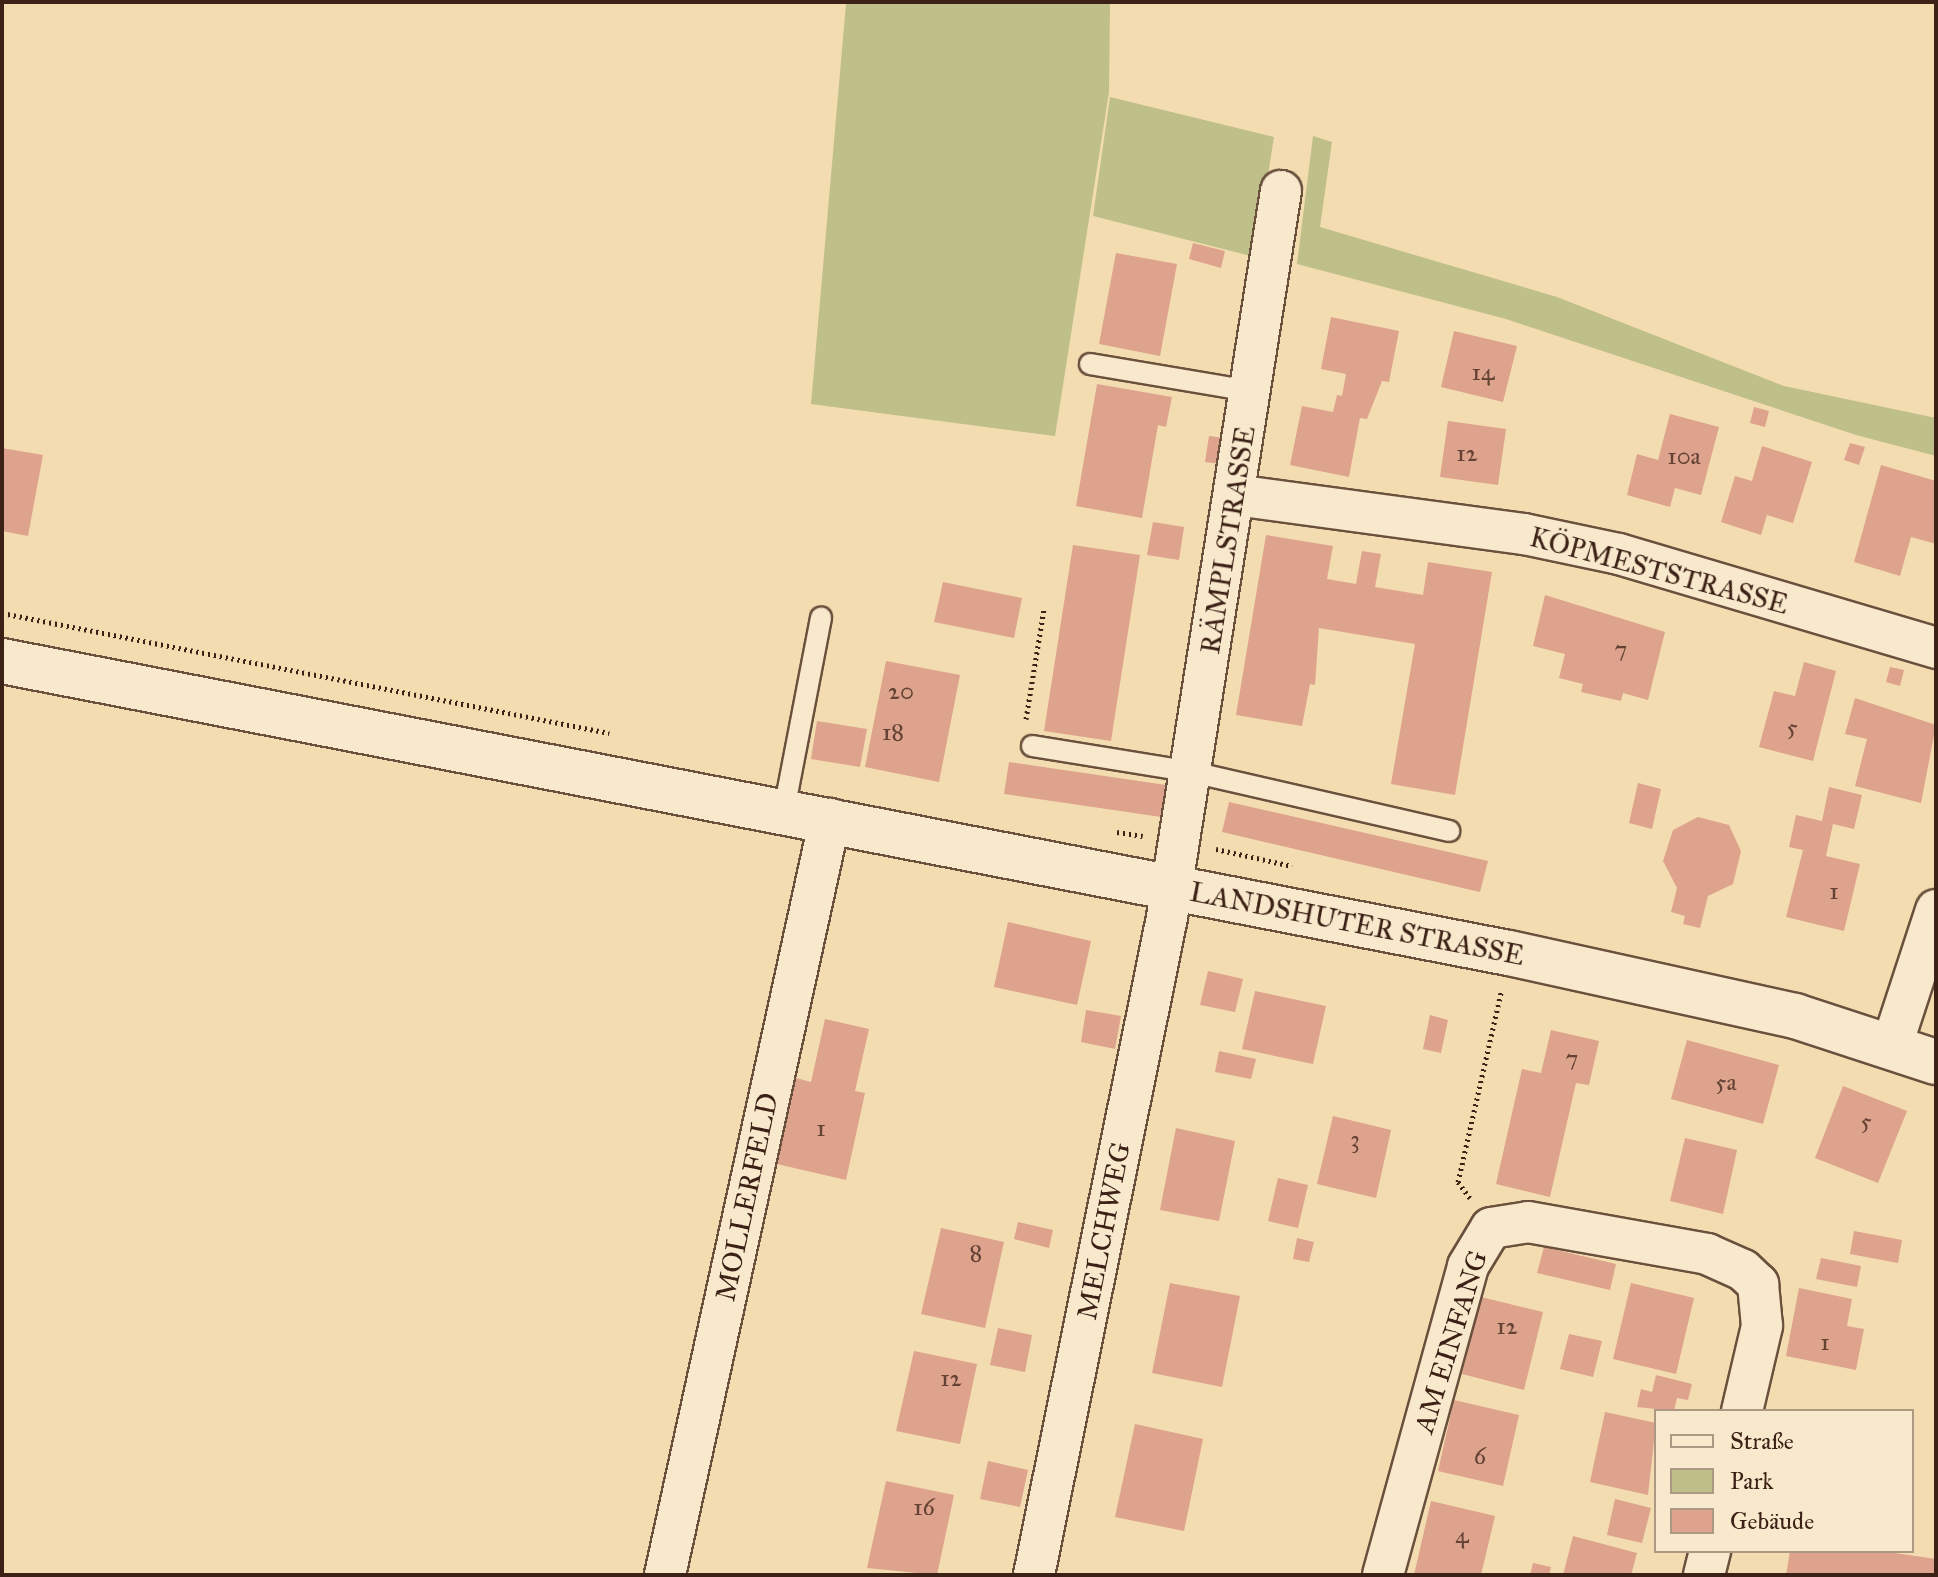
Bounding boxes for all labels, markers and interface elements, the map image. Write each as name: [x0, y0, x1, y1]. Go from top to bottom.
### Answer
house number: 14: [1472, 359, 1494, 387]
street label: RÄMPLSTRASSE: [1193, 424, 1263, 656]
house number: 12: [1456, 440, 1478, 468]
house number: 10a: [1667, 443, 1701, 471]
street label: KÖPMESTSTRASSE: [1526, 520, 1792, 622]
house number: 7: [1615, 636, 1627, 664]
house number: 20: [888, 678, 914, 706]
house number: 5: [1786, 714, 1798, 742]
house number: 18: [882, 719, 904, 747]
street label: LANDSHUTER STRASSE: [1187, 875, 1527, 973]
house number: 1: [1829, 878, 1839, 906]
house number: 7: [1566, 1045, 1578, 1073]
house number: 5a: [1715, 1069, 1737, 1097]
street label: MOLLERFELD: [709, 1090, 785, 1304]
house number: 5: [1860, 1108, 1872, 1136]
house number: 1: [816, 1115, 826, 1143]
house number: 3: [1350, 1126, 1360, 1154]
street label: MELCHWEG: [1070, 1139, 1138, 1323]
house number: 8: [970, 1240, 982, 1268]
street label: AM EINFANG: [1407, 1247, 1495, 1437]
house number: 12: [1496, 1313, 1518, 1341]
house number: 1: [1820, 1329, 1830, 1357]
house number: 12: [940, 1365, 962, 1393]
legend: [1654, 1409, 1914, 1553]
text: Straße: [1730, 1426, 1794, 1456]
house number: 6: [1474, 1443, 1486, 1471]
text: Park: [1730, 1466, 1773, 1496]
house number: 16: [913, 1494, 935, 1522]
text: Gebäude: [1730, 1506, 1814, 1536]
house number: 4: [1455, 1522, 1469, 1550]

